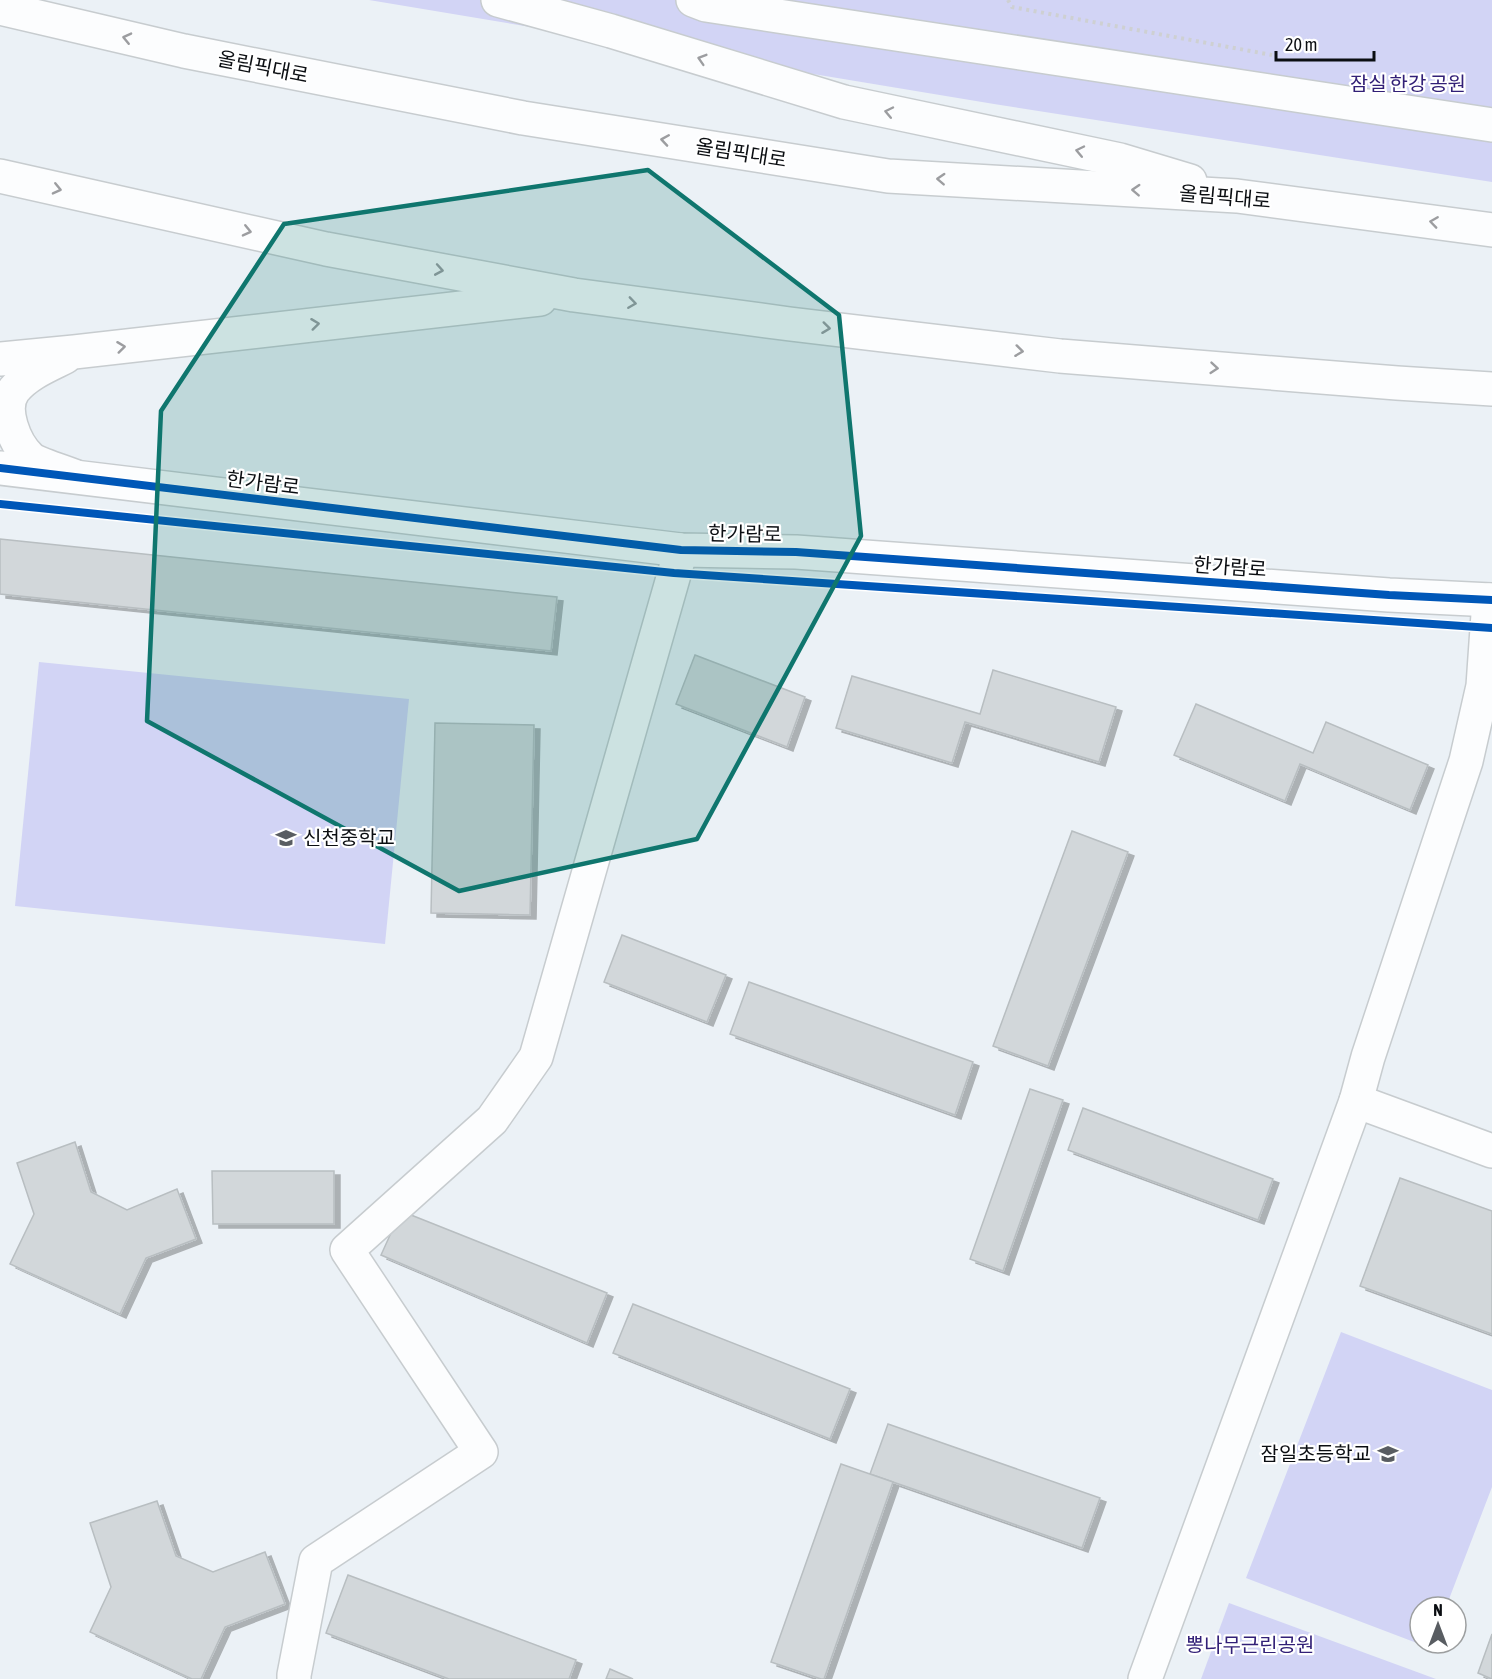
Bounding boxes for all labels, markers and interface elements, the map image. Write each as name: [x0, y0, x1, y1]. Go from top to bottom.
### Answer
scale bar: [1276, 24, 1374, 62]
one-way arrow: [123, 32, 133, 45]
text: 20 m: [1285, 34, 1317, 55]
street label: 올림픽대로: [216, 46, 310, 87]
one-way arrow: [697, 54, 708, 66]
park label: 잠실 한강 공원: [1350, 72, 1466, 95]
one-way arrow: [885, 106, 895, 119]
street label: 올림픽대로: [694, 134, 788, 171]
one-way arrow: [661, 135, 670, 147]
one-way arrow: [1076, 146, 1086, 159]
one-way arrow: [937, 173, 946, 186]
one-way arrow: [52, 181, 62, 194]
street label: 올림픽대로: [1178, 181, 1272, 212]
one-way arrow: [1131, 184, 1140, 197]
one-way arrow: [1429, 216, 1439, 229]
one-way arrow: [242, 224, 252, 237]
one-way arrow: [434, 263, 443, 275]
one-way arrow: [628, 296, 637, 308]
one-way arrow: [310, 319, 319, 331]
one-way arrow: [821, 322, 830, 334]
one-way arrow: [116, 341, 125, 354]
one-way arrow: [1015, 344, 1024, 357]
one-way arrow: [1209, 362, 1218, 375]
street label: 한가람로: [225, 467, 301, 498]
street label: 한가람로: [708, 521, 782, 546]
street label: 한가람로: [1193, 552, 1268, 581]
school or university icon: 신천중학교: [274, 826, 298, 850]
place label: 신천중학교: [303, 826, 395, 849]
place label: 잠일초등학교: [1261, 1442, 1371, 1465]
school or university icon: 잠일초등학교: [1376, 1442, 1400, 1466]
north arrow: [1408, 1595, 1468, 1655]
text: N: [1433, 1601, 1443, 1619]
park label: 뽕나무근린공원: [1186, 1633, 1314, 1656]

